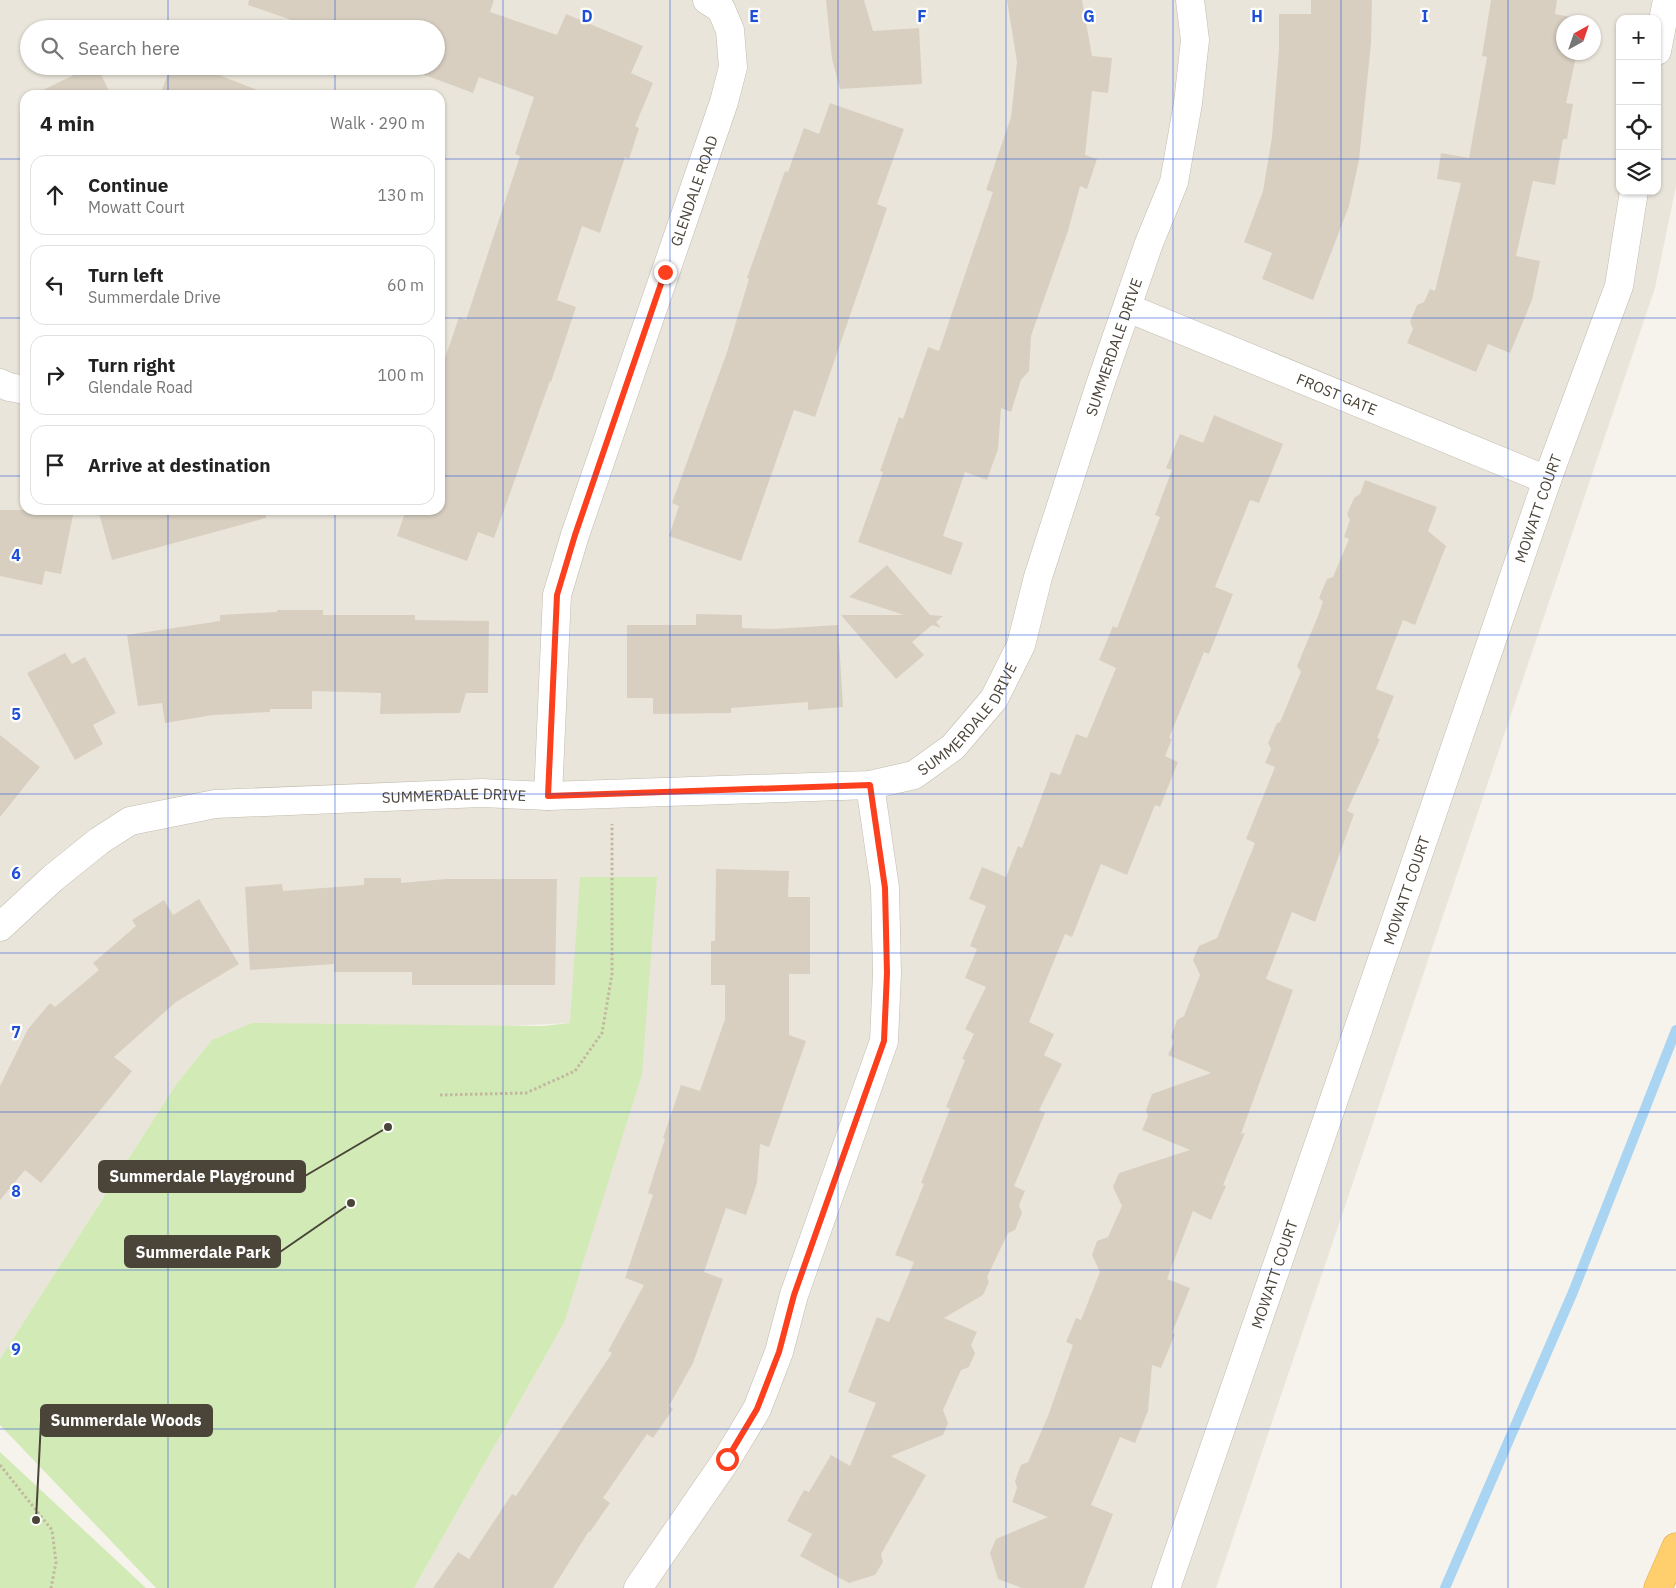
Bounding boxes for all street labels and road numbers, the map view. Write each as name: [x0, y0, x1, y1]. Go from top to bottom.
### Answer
street label: GLENDALE ROAD: [666, 133, 721, 249]
street label: SUMMERDALE DRIVE: [1081, 276, 1146, 418]
street label: FROST GATE: [1294, 369, 1380, 419]
street label: MOWATT COURT: [1510, 451, 1565, 565]
street label: SUMMERDALE DRIVE: [914, 659, 1020, 779]
street label: SUMMERDALE DRIVE: [381, 783, 527, 807]
street label: MOWATT COURT: [1379, 833, 1434, 947]
street label: MOWATT COURT: [1247, 1217, 1302, 1331]

